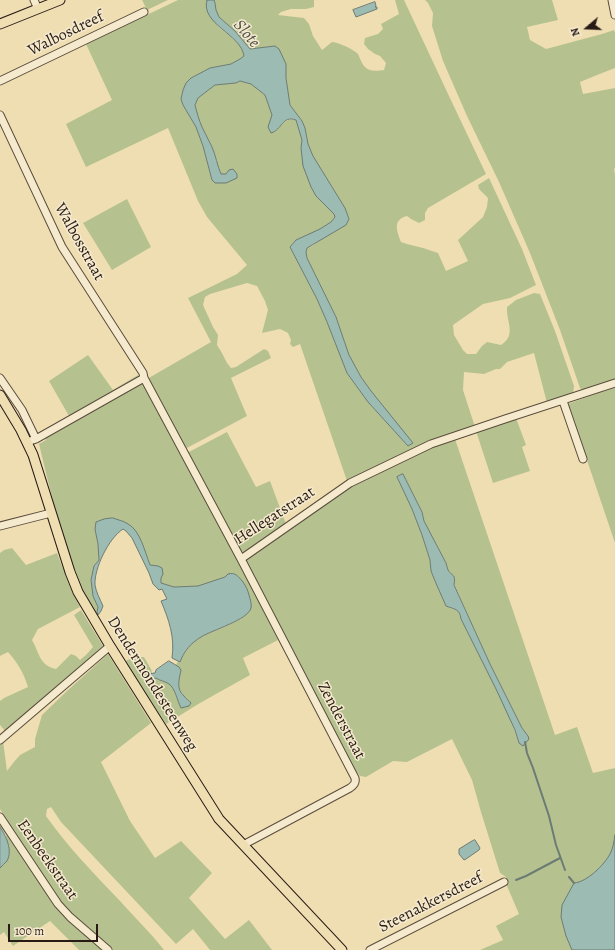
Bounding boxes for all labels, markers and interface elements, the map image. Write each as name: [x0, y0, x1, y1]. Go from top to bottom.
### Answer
street label: Walbosdreef: [25, 7, 107, 61]
north arrow: [567, 8, 607, 48]
water label: Slote: [228, 16, 264, 52]
text: N: [567, 26, 584, 38]
street label: Walbosstraat: [50, 200, 108, 284]
street label: Hellegatstraat: [231, 483, 319, 549]
street label: Dendermondesteenweg: [103, 613, 201, 755]
street label: Zenderstraat: [313, 679, 369, 763]
street label: Eenbeekstraat: [12, 816, 82, 904]
street label: Steenakkersdreef: [376, 869, 486, 937]
scale bar: [10, 916, 100, 942]
text: 100 m: [15, 923, 44, 939]

